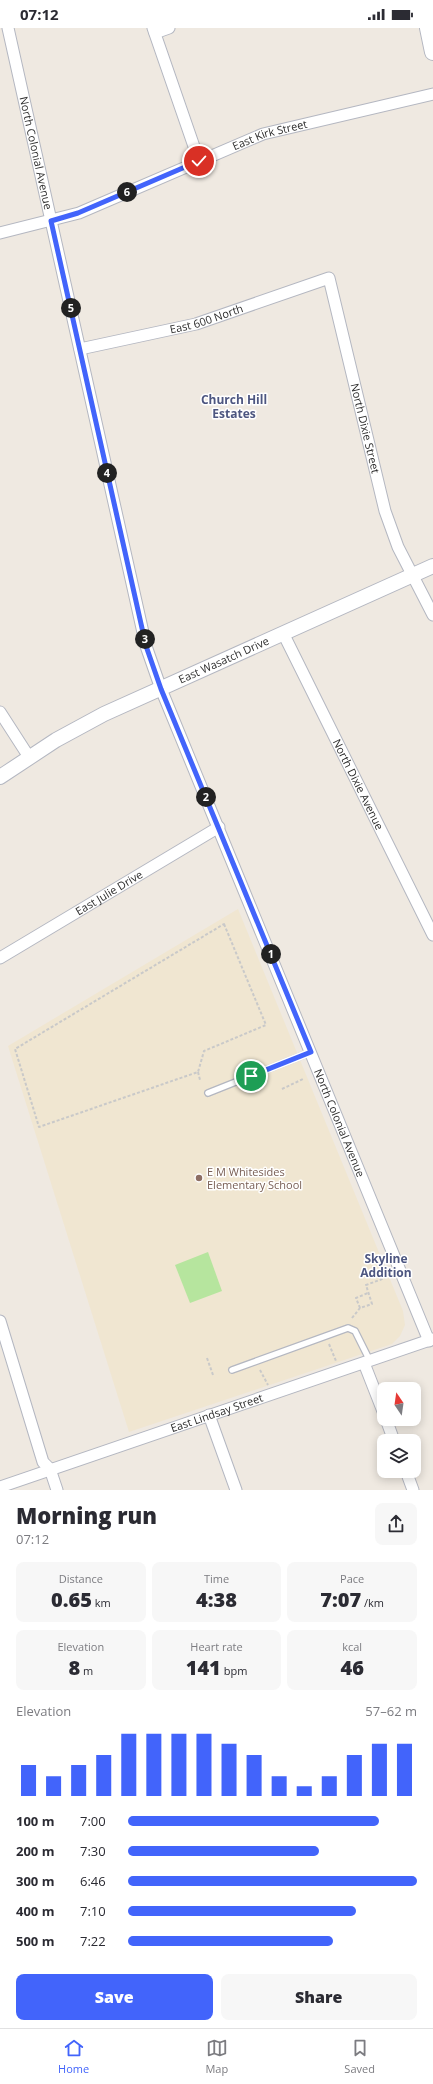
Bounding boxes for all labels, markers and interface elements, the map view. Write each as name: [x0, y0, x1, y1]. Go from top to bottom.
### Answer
text: 07:12: [20, 4, 59, 24]
street label: North Colonial Avenue: [16, 95, 56, 211]
street label: East Kirk Street: [230, 116, 309, 153]
pin: [182, 144, 216, 178]
icon: check: [188, 150, 210, 172]
pin: 6: [117, 182, 137, 202]
text: 6: [124, 184, 130, 199]
pin: 5: [61, 298, 81, 318]
text: 5: [68, 300, 74, 315]
street label: East 600 North: [168, 300, 245, 336]
street label: North Dixie Street: [348, 382, 384, 475]
district label: Church Hill Estates: [201, 391, 267, 422]
pin: 4: [97, 463, 117, 483]
text: 4: [104, 465, 110, 480]
pin: 3: [135, 629, 155, 649]
text: 3: [142, 631, 148, 646]
street label: East Wasatch Drive: [176, 633, 271, 687]
street label: North Dixie Avenue: [330, 736, 388, 832]
pin: 2: [196, 787, 216, 807]
text: 2: [203, 789, 209, 804]
street label: East Julie Drive: [72, 867, 145, 918]
pin: 1: [261, 944, 281, 964]
text: 1: [268, 946, 274, 961]
pin: [234, 1059, 268, 1093]
icon: arrive: [240, 1065, 262, 1087]
street label: North Colonial Avenue: [311, 1067, 369, 1179]
place label: E M Whitesides Elementary School: [207, 1164, 302, 1192]
marker: E M Whitesides Elementary School: [194, 1173, 204, 1183]
district label: Skyline Addition: [360, 1250, 412, 1281]
north arrow: [377, 1382, 421, 1426]
map controls: [377, 1382, 421, 1478]
street label: East Lindsay Street: [168, 1390, 265, 1435]
button: layers: [377, 1434, 421, 1478]
text: Morning run: [16, 1500, 157, 1530]
button: share: [375, 1503, 417, 1545]
text: 07:12: [16, 1530, 49, 1548]
text: Distance: [59, 1571, 103, 1586]
text: Time: [204, 1571, 229, 1586]
text: Pace: [340, 1571, 364, 1586]
text: 0.65: [51, 1586, 92, 1613]
text: 4:38: [196, 1586, 237, 1613]
text: 7:07: [320, 1586, 361, 1613]
text: km: [92, 1595, 111, 1610]
text: /km: [361, 1595, 384, 1610]
text: Elevation: [57, 1639, 104, 1654]
text: Heart rate: [190, 1639, 243, 1654]
text: kcal: [342, 1639, 362, 1654]
text: 8: [68, 1654, 80, 1681]
text: 141: [186, 1654, 221, 1681]
text: 46: [340, 1654, 364, 1681]
text: m: [80, 1663, 93, 1678]
text: bpm: [221, 1663, 247, 1678]
text: Elevation: [16, 1702, 71, 1720]
text: 57–62 m: [365, 1702, 417, 1720]
text: 100 m: [16, 1812, 54, 1830]
text: 7:00: [80, 1812, 106, 1830]
text: 200 m: [16, 1842, 54, 1860]
text: 7:30: [80, 1842, 106, 1860]
text: 300 m: [16, 1872, 54, 1890]
text: 6:46: [80, 1872, 106, 1890]
text: 400 m: [16, 1902, 54, 1920]
text: 7:10: [80, 1902, 106, 1920]
text: 500 m: [16, 1932, 54, 1950]
text: 7:22: [80, 1932, 106, 1950]
button: Save: [16, 1974, 213, 2020]
button: Share: [221, 1974, 417, 2020]
tab: Home: [58, 2037, 89, 2076]
tab: Map: [205, 2037, 228, 2076]
tab: Saved: [344, 2037, 375, 2076]

